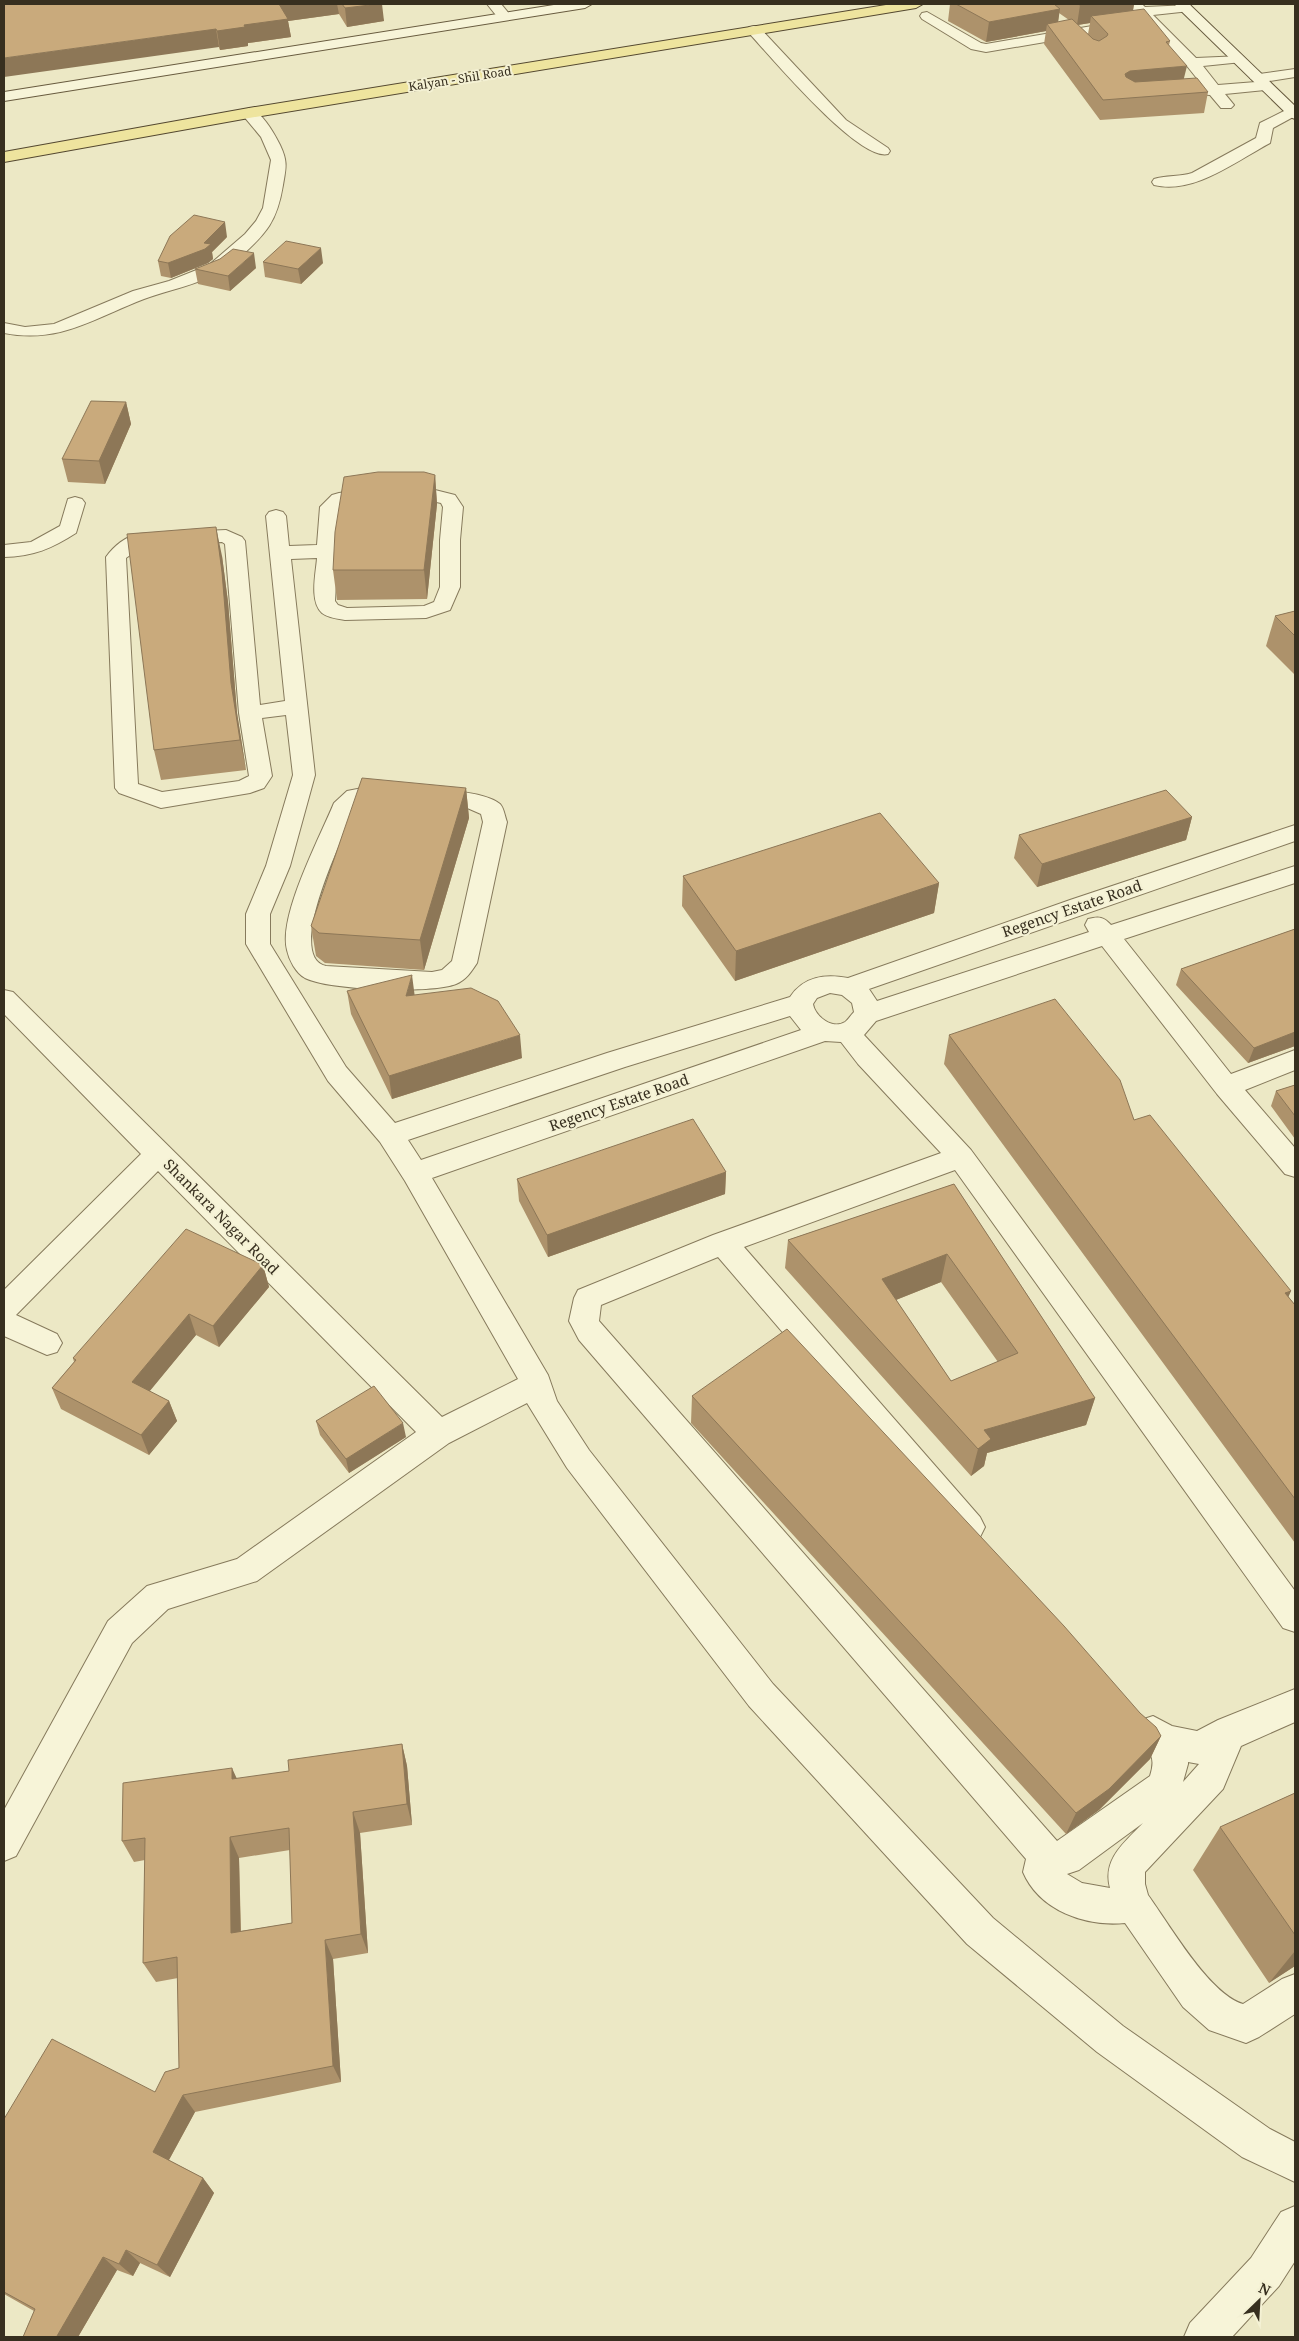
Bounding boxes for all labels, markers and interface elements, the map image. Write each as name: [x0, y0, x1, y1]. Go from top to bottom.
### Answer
street label: Kalyan - Shil Road: [407, 62, 513, 95]
street label: Regency Estate Road: [999, 875, 1144, 941]
street label: Regency Estate Road: [546, 1069, 691, 1135]
street label: Shankara Nagar Road: [160, 1154, 284, 1278]
north arrow: [1234, 2276, 1284, 2326]
text: N: [1256, 2278, 1274, 2300]

